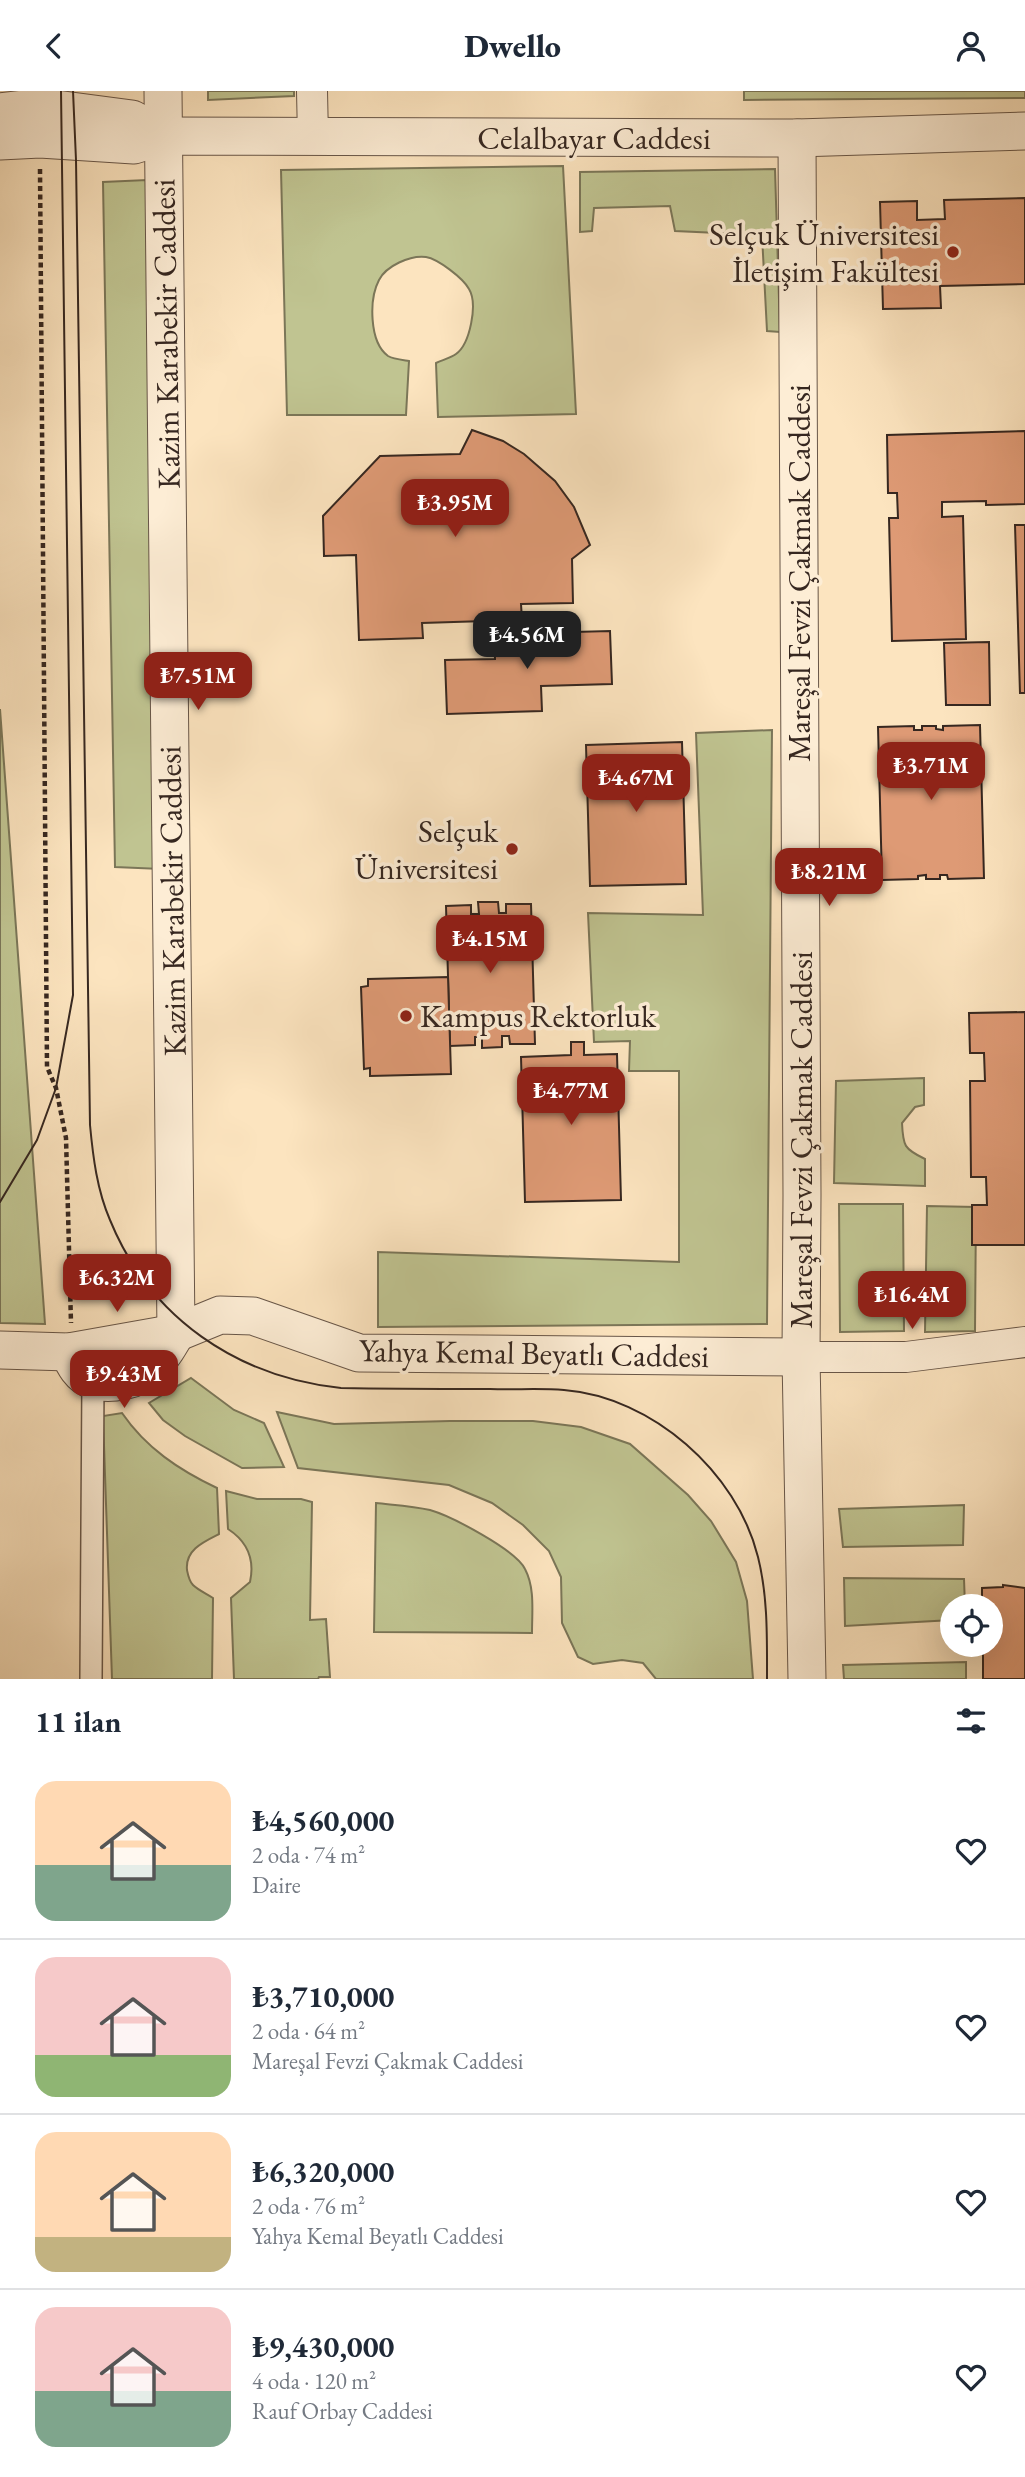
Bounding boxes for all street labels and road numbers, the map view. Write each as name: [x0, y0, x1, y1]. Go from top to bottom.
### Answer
street label: Celalbayar Caddesi: [477, 117, 711, 159]
street label: Kazim Karabekir Caddesi: [142, 178, 190, 490]
street label: Mareşal Fevzi Çakmak Caddesi: [778, 384, 820, 762]
street label: Kazim Karabekir Caddesi: [148, 745, 196, 1057]
street label: Mareşal Fevzi Çakmak Caddesi: [780, 951, 822, 1329]
street label: Yahya Kemal Beyatlı Caddesi: [359, 1329, 710, 1377]

